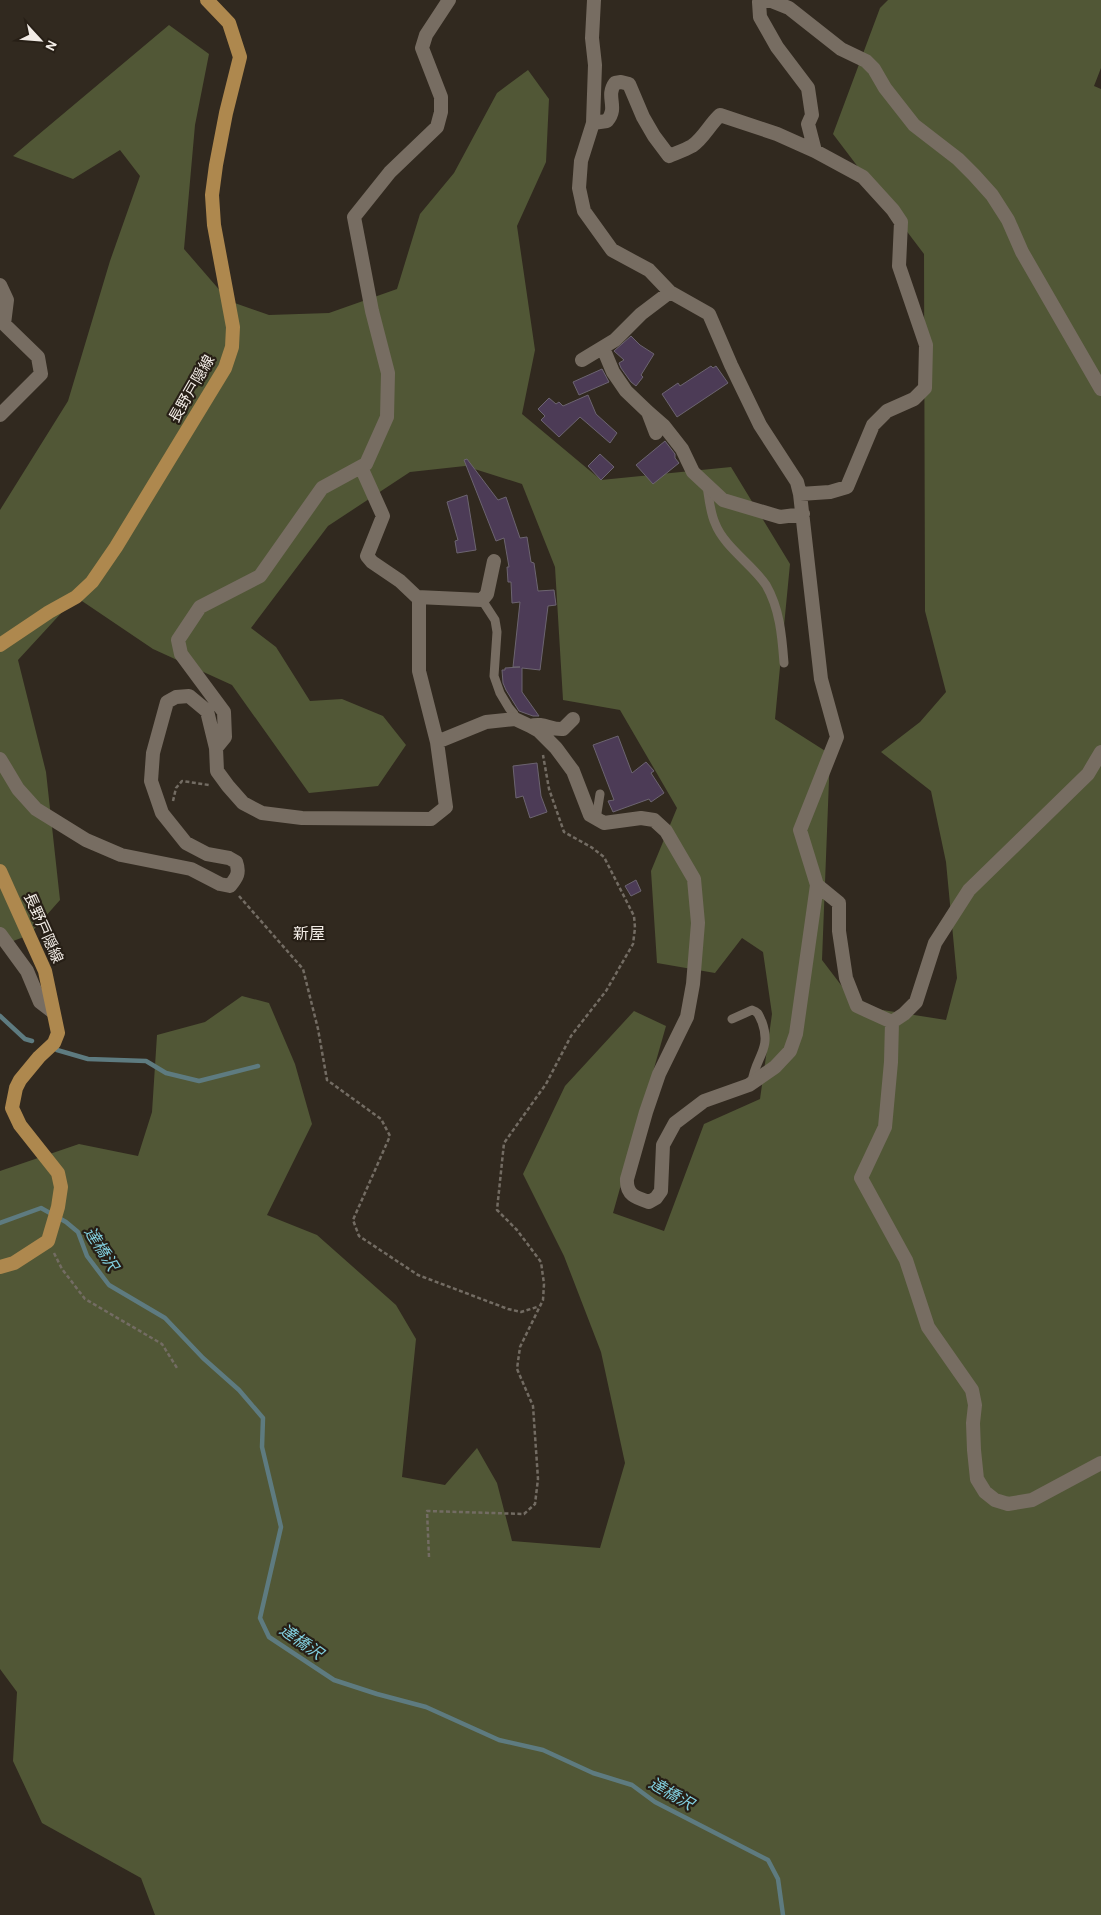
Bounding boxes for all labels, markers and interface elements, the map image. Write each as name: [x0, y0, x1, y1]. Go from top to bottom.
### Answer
north arrow: [15, 15, 65, 65]
text: N: [42, 38, 59, 53]
street label: 長野戸隠線: [166, 352, 217, 425]
street label: 長野戸隠線: [21, 890, 66, 965]
district label: 新屋: [293, 925, 325, 942]
water label: 達橋沢: [81, 1224, 122, 1275]
water label: 達橋沢: [277, 1621, 327, 1663]
water label: 達橋沢: [646, 1774, 698, 1814]

